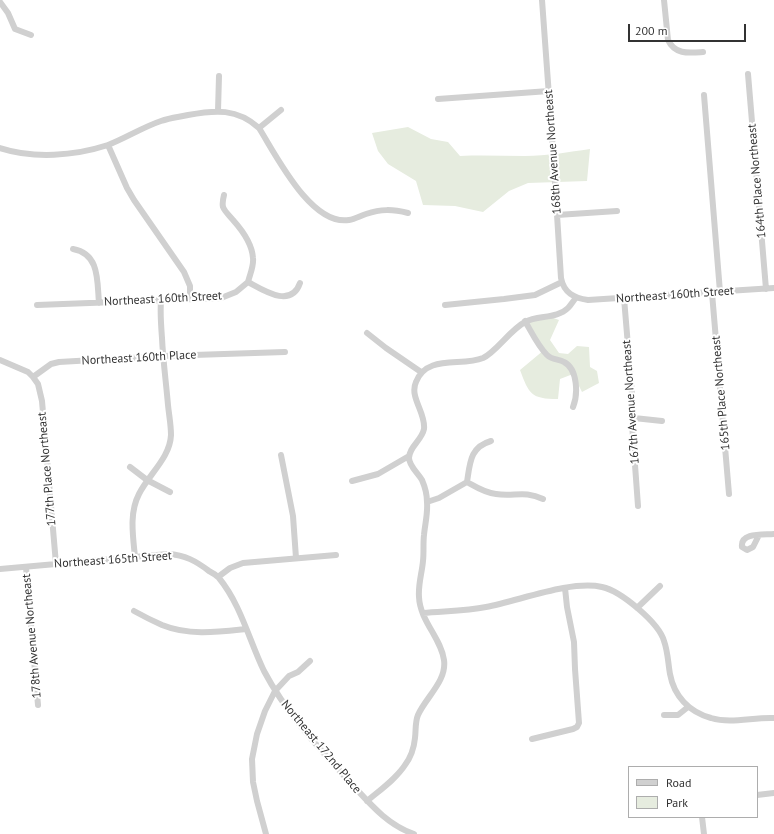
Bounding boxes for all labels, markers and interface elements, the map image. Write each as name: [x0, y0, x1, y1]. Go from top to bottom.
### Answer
scale bar: [630, 16, 748, 42]
text: 200 m: [635, 23, 668, 38]
street label: 168th Avenue Northeast: [541, 89, 565, 215]
street label: 164th Place Northeast: [745, 123, 769, 239]
street label: Northeast 160th Street: [616, 284, 734, 306]
street label: Northeast 160th Street: [104, 289, 222, 309]
street label: 165th Place Northeast: [709, 335, 733, 451]
street label: 167th Avenue Northeast: [619, 339, 643, 465]
street label: Northeast 160th Place: [81, 348, 197, 368]
street label: 177th Place Northeast: [35, 411, 59, 527]
street label: Northeast 165th Street: [54, 549, 172, 571]
street label: 178th Avenue Northeast: [19, 573, 45, 699]
street label: Northeast 172nd Place: [278, 697, 364, 797]
legend: [628, 766, 758, 818]
text: Road: [666, 775, 691, 790]
text: Park: [666, 795, 688, 810]

